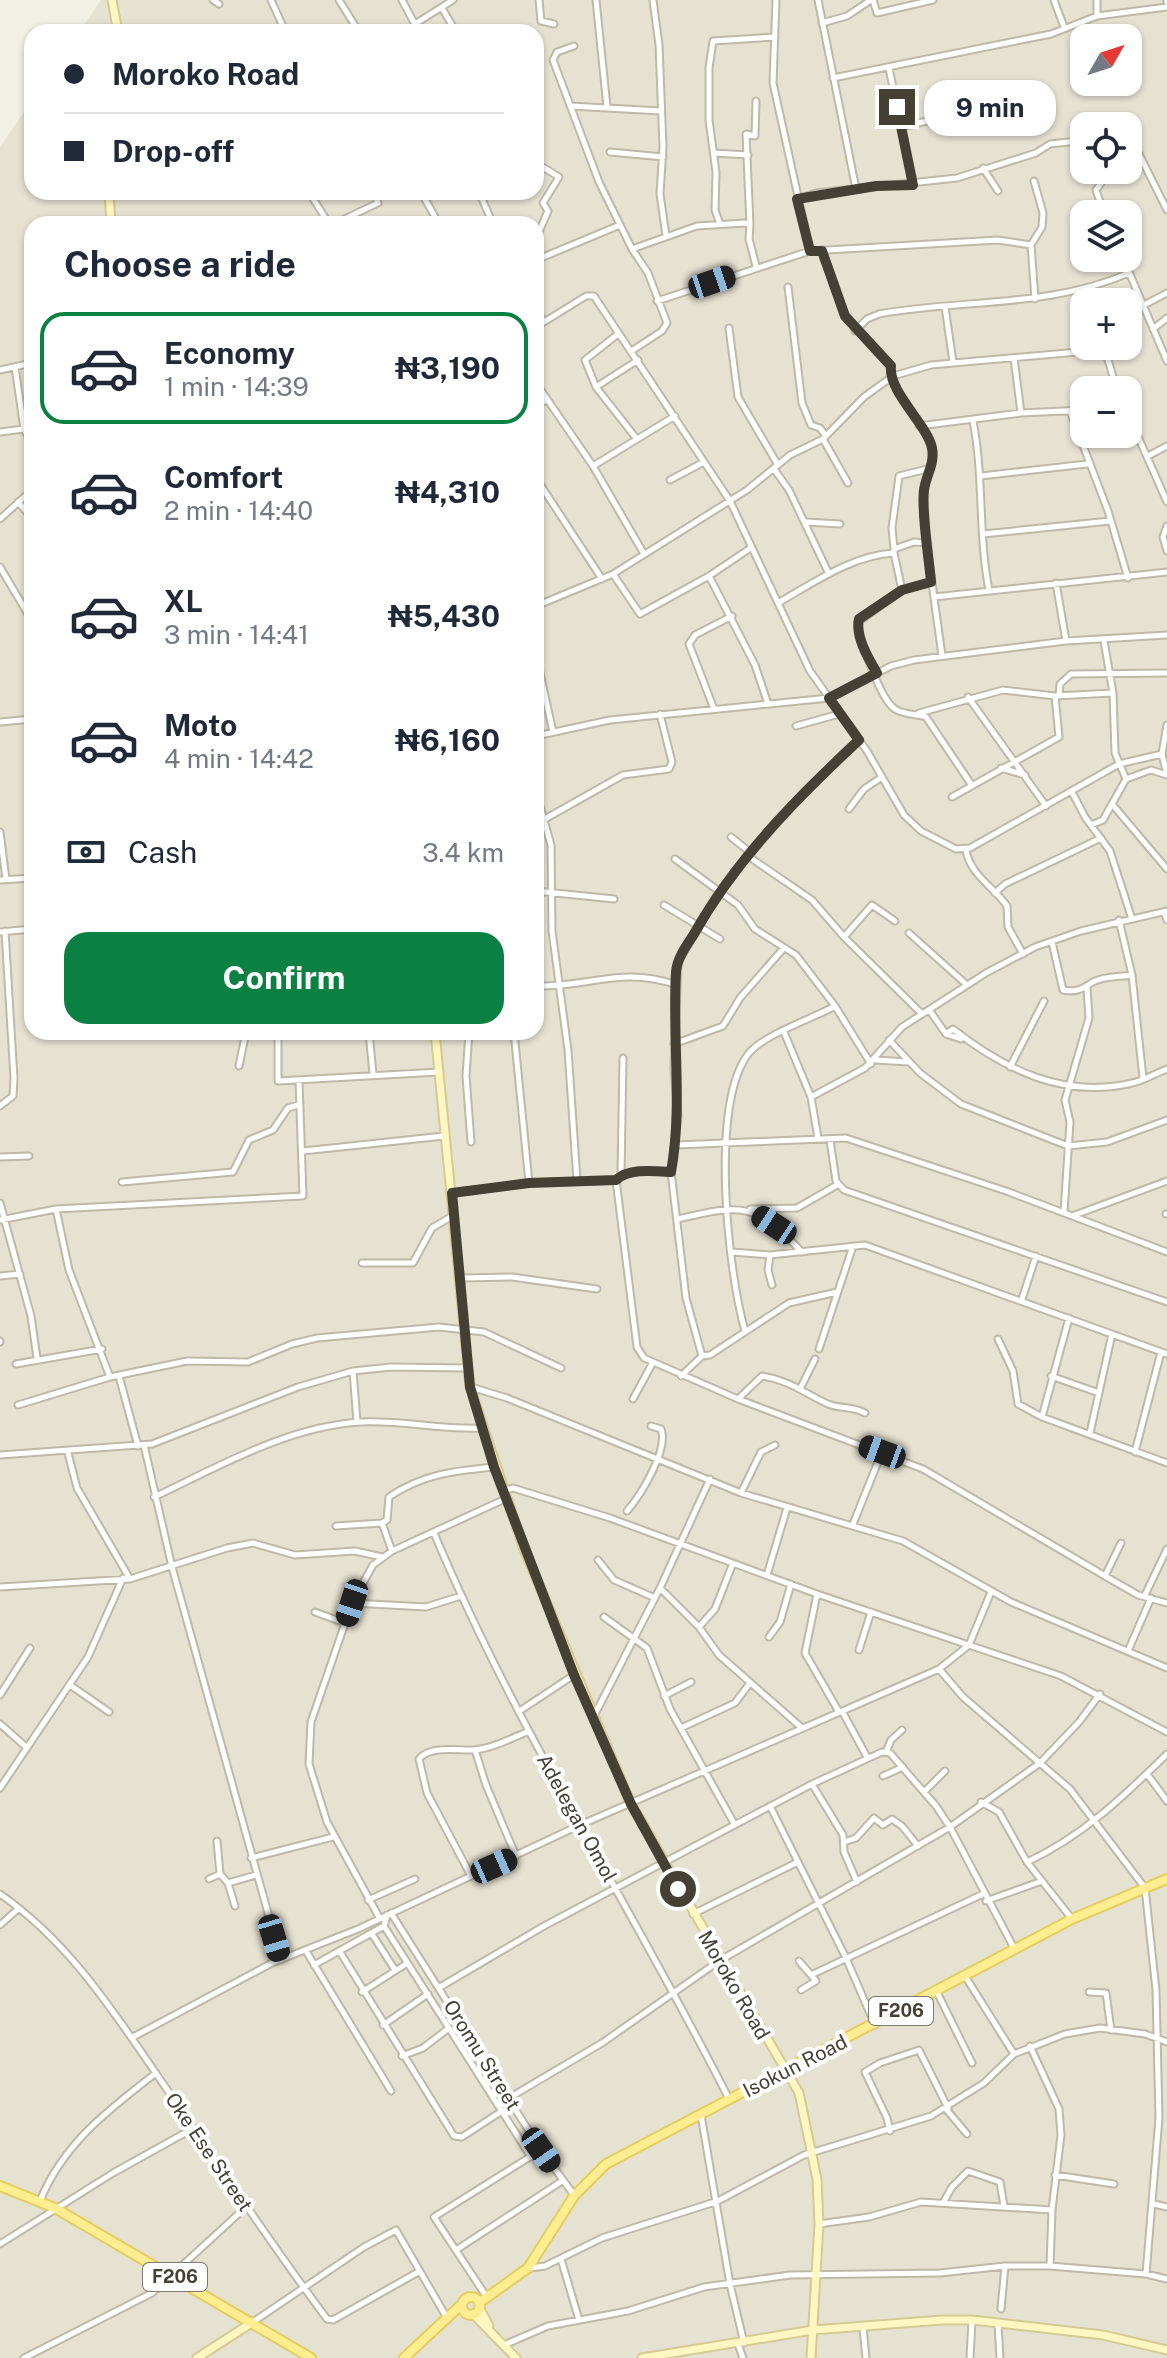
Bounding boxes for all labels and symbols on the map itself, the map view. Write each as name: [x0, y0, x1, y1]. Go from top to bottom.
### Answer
north arrow: [1070, 24, 1142, 96]
callout: 9 min: [925, 79, 1057, 135]
route end: [879, 89, 915, 125]
car: [685, 263, 739, 301]
car: [747, 1202, 801, 1248]
car: [855, 1433, 909, 1471]
car: [333, 1576, 371, 1630]
street label: Adelegan Omol: [532, 1750, 622, 1886]
car: [467, 1845, 521, 1887]
route start: [660, 1871, 696, 1907]
car: [256, 1912, 292, 1964]
street label: Moroko Road: [693, 1926, 775, 2044]
street label: Oromu Street: [439, 1995, 525, 2115]
road number: F206: [869, 1997, 933, 2025]
street label: Isokun Road: [739, 2030, 851, 2102]
street label: Oke Ese Street: [160, 2088, 258, 2216]
car: [517, 2123, 565, 2177]
road number: F206: [143, 2263, 207, 2291]

